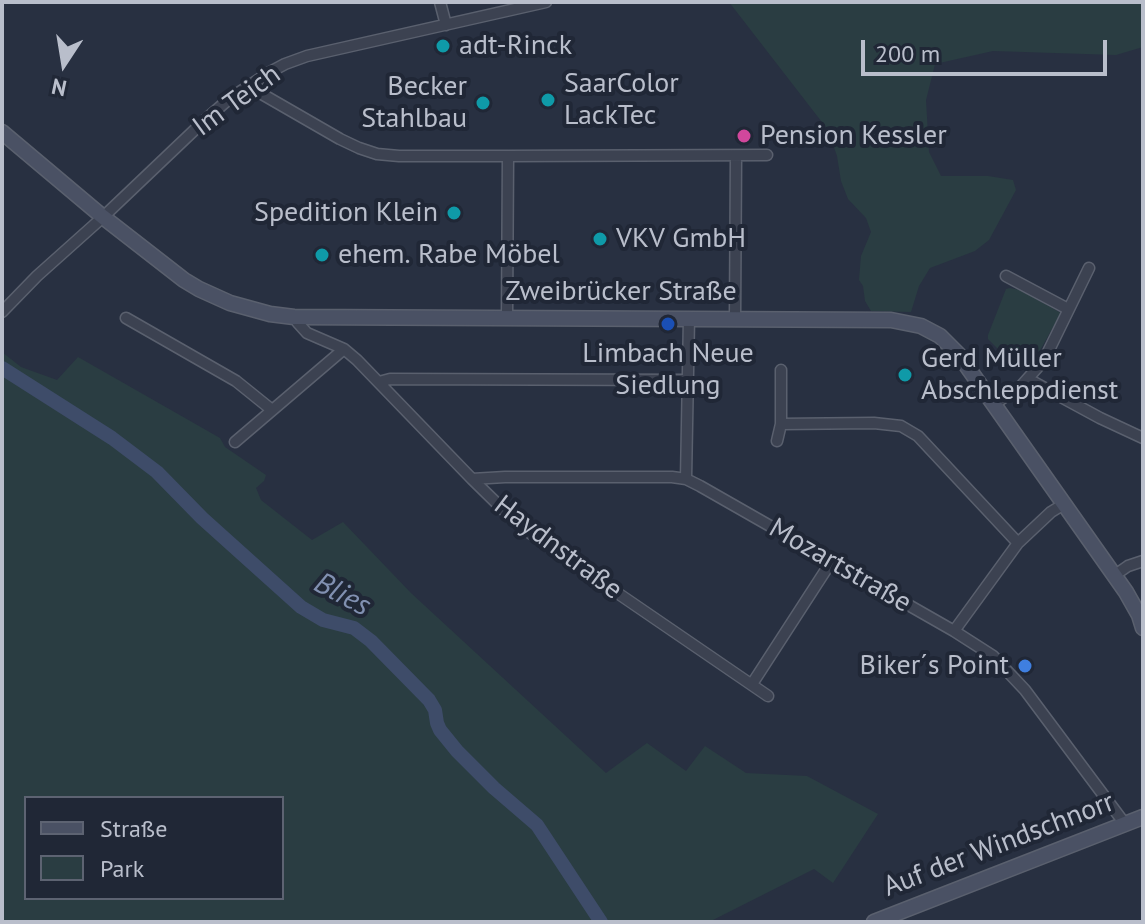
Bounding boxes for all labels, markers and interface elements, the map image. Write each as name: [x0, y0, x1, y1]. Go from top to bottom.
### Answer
north arrow: [24, 24, 104, 104]
scale bar: [865, 24, 1111, 74]
place label: adt-Rinck: [459, 29, 572, 63]
marker: adt-Rinck: [434, 37, 452, 55]
text: 200 m: [875, 38, 940, 69]
street label: Im Teich: [187, 58, 287, 144]
place label: SaarColor LackTec: [564, 67, 679, 133]
place label: Becker Stahlbau: [361, 70, 467, 136]
text: N: [49, 72, 69, 103]
marker: SaarColor LackTec: [539, 91, 557, 109]
marker: Becker Stahlbau: [474, 94, 492, 112]
place label: Pension Kessler: [760, 119, 947, 153]
marker: Pension Kessler: [735, 127, 753, 145]
place label: Spedition Klein: [254, 196, 438, 230]
marker: Spedition Klein: [445, 204, 463, 222]
place label: VKV GmbH: [616, 222, 746, 256]
marker: VKV GmbH: [591, 230, 609, 248]
place label: ehem. Rabe Möbel: [338, 238, 560, 272]
marker: ehem. Rabe Möbel: [313, 246, 331, 264]
street label: Zweibrücker Straße: [505, 275, 737, 309]
marker: Limbach Neue Siedlung: [659, 315, 677, 333]
place label: Limbach Neue Siedlung: [582, 337, 754, 403]
place label: Gerd Müller Abschleppdienst: [921, 342, 1118, 408]
marker: Gerd Müller Abschleppdienst: [896, 366, 914, 384]
street label: Haydnstraße: [487, 489, 629, 607]
street label: Mozartstraße: [763, 512, 917, 620]
water label: Blies: [308, 565, 376, 625]
place label: Biker´s Point: [860, 649, 1009, 683]
marker: Biker´s Point: [1016, 657, 1034, 675]
street label: Auf der Windschnorr: [879, 786, 1119, 904]
legend: [24, 796, 284, 900]
text: Straße: [100, 813, 167, 844]
text: Park: [100, 853, 144, 884]

